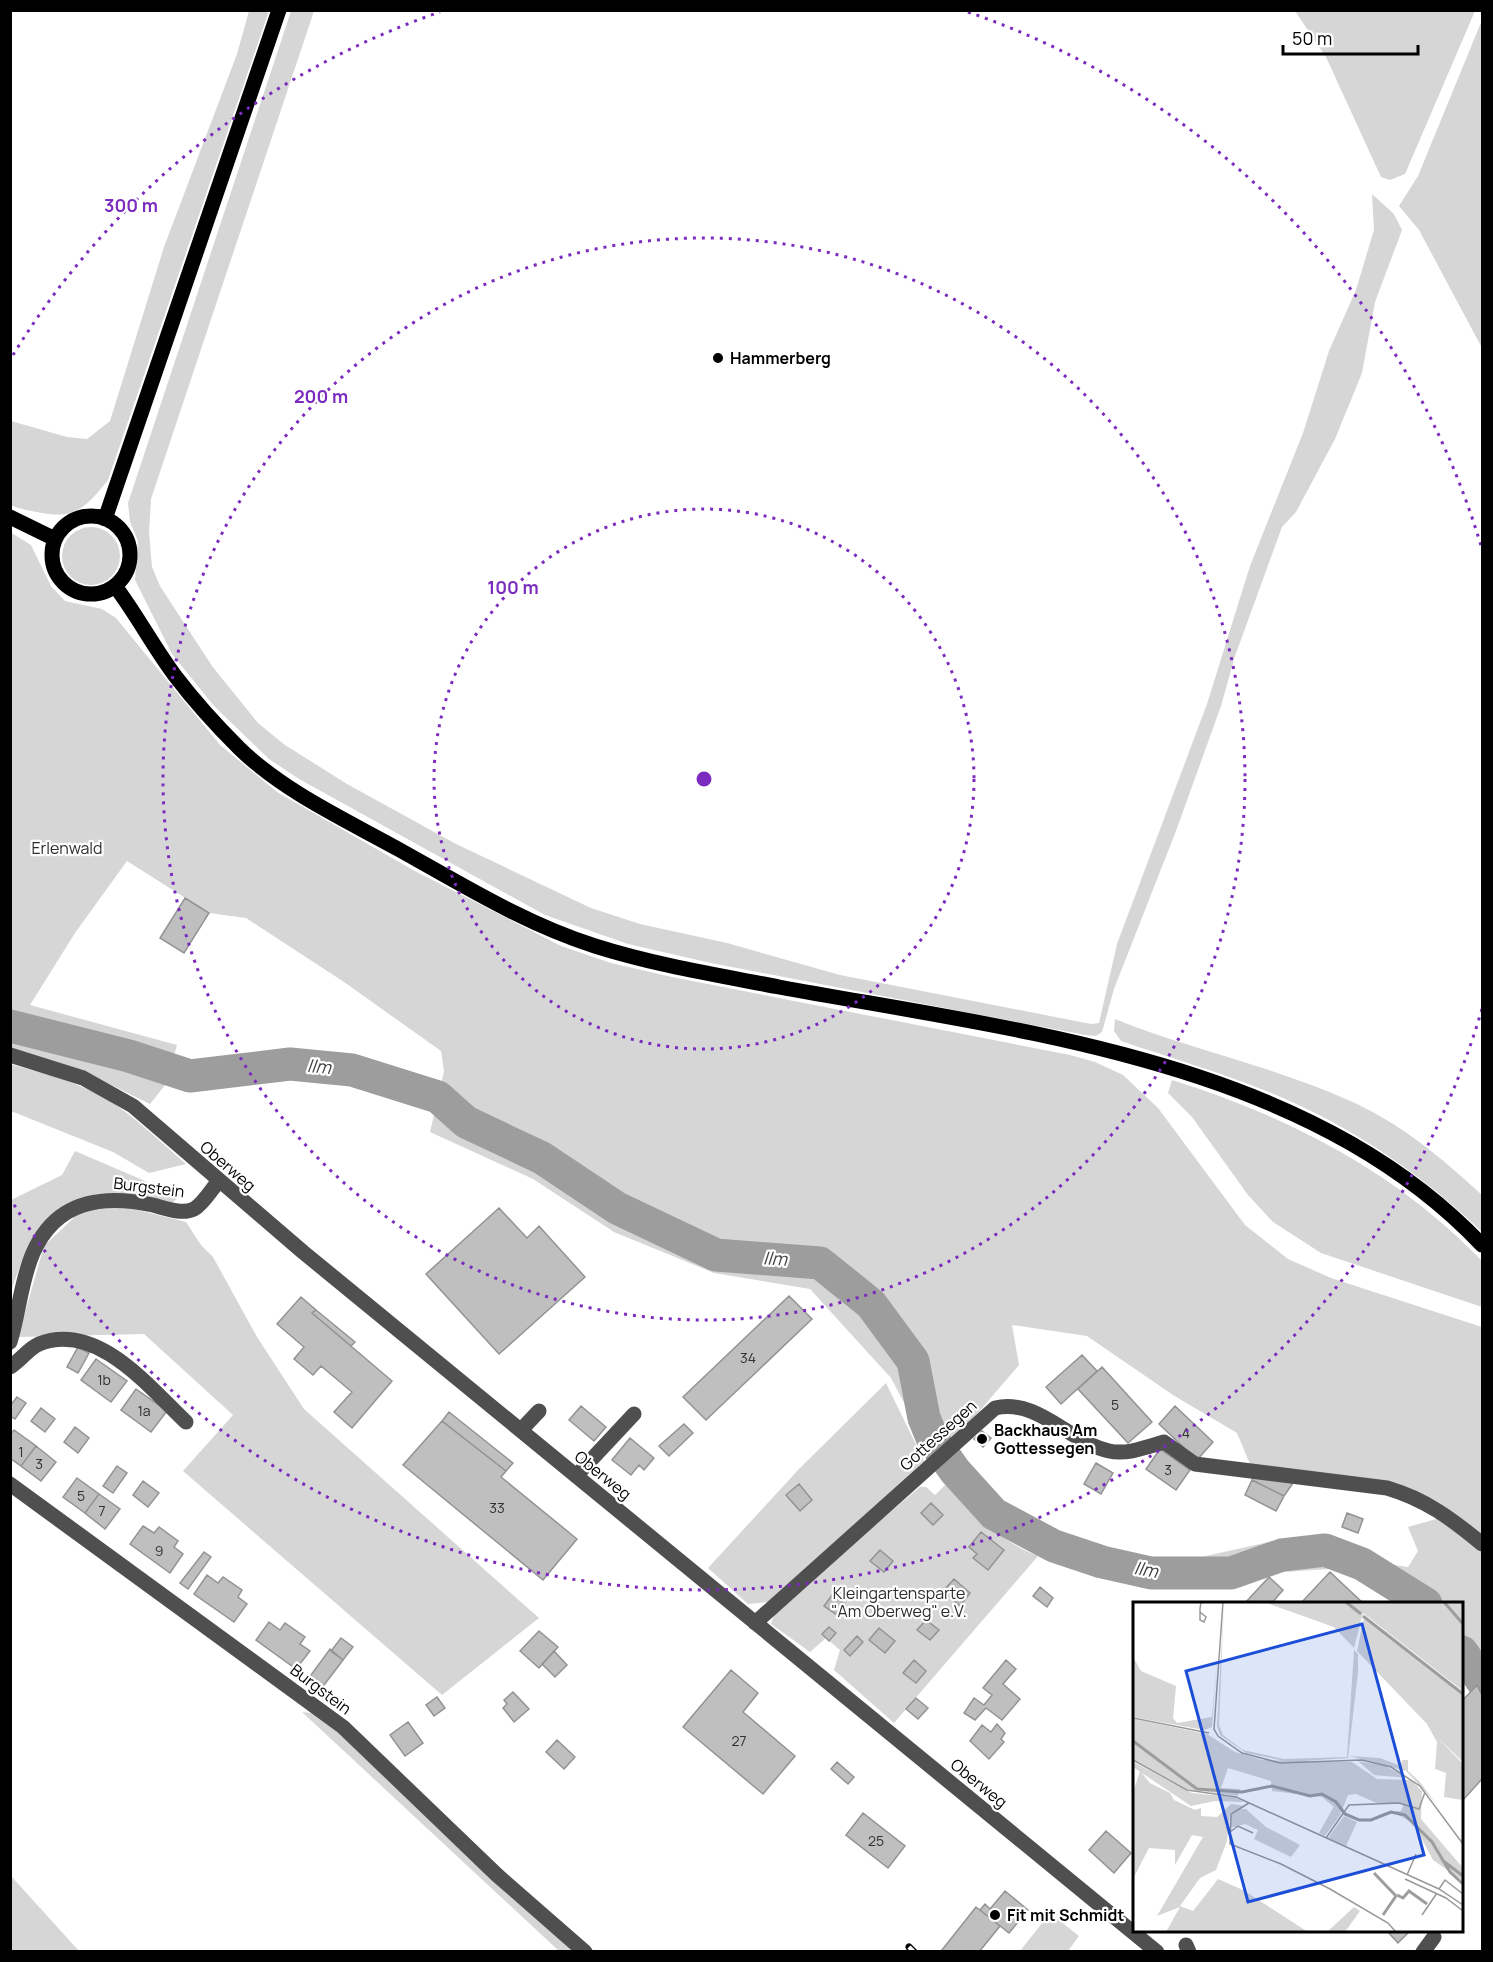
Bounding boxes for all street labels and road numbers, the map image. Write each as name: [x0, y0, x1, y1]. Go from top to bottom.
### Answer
street label: Oberweg: [196, 1136, 260, 1196]
street label: Burgstein: [112, 1172, 186, 1202]
street label: Gottessegen: [895, 1395, 981, 1475]
street label: Oberweg: [570, 1445, 636, 1505]
street label: Burgstein: [286, 1659, 356, 1719]
street label: Oberweg: [946, 1753, 1012, 1813]

